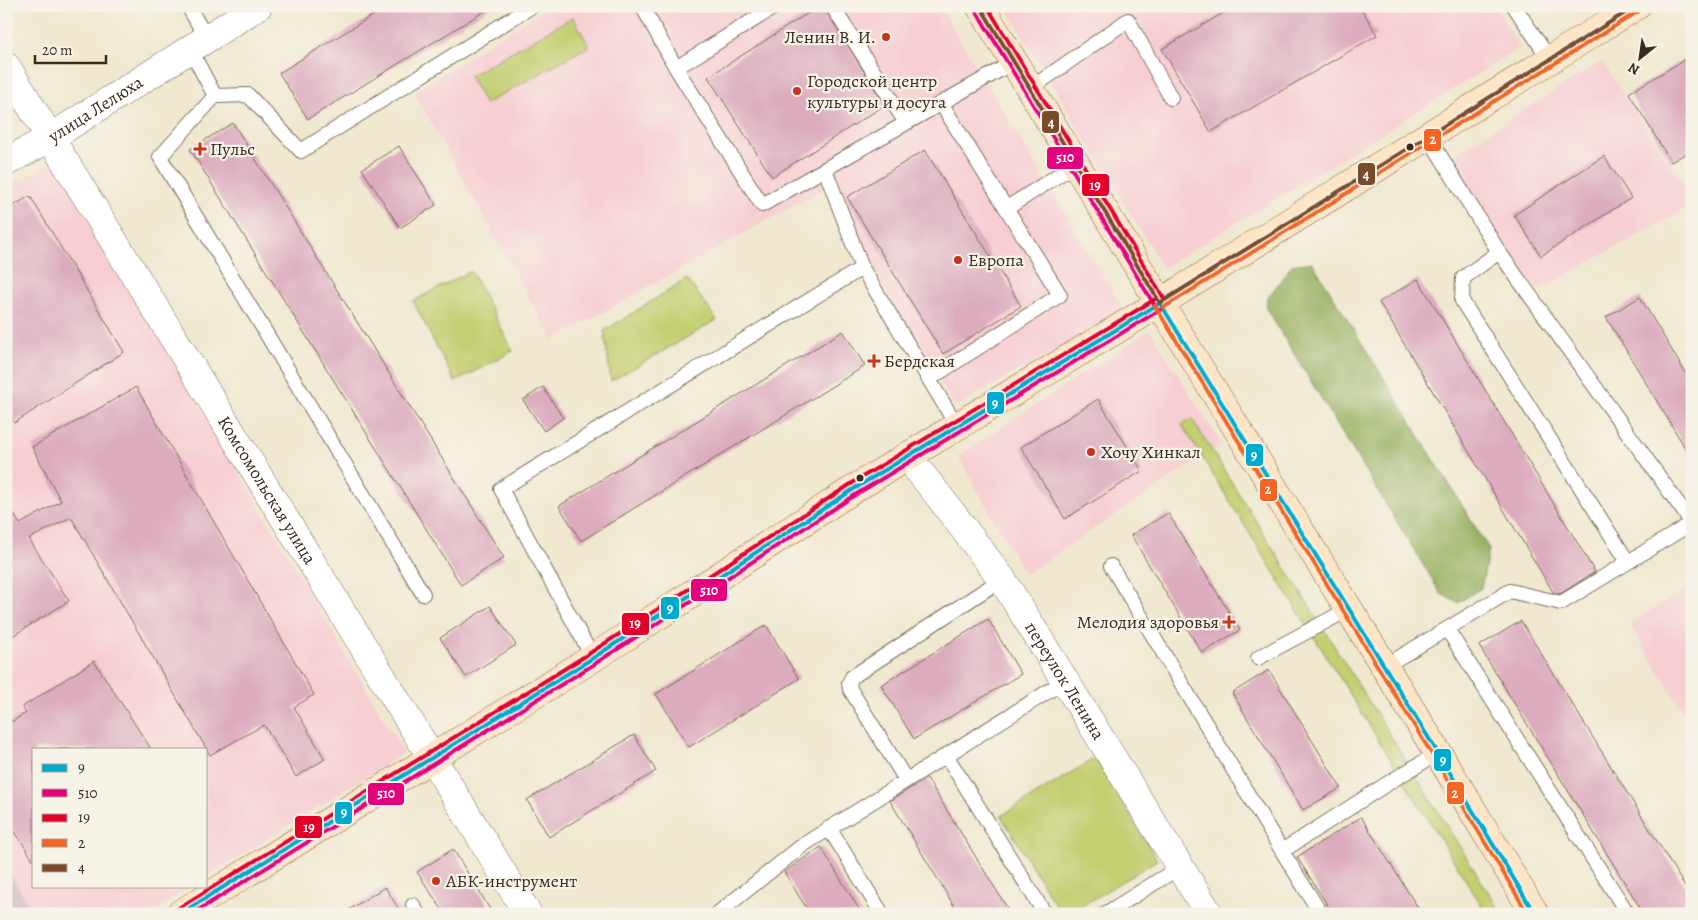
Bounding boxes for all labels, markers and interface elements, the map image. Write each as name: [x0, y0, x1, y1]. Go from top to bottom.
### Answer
place label: Ленин В. И.: [784, 25, 876, 49]
marker: Ленин В. И.: [880, 31, 892, 43]
scale bar: [35, 32, 106, 64]
north arrow: [1616, 32, 1666, 82]
text: 20 m: [42, 40, 73, 60]
text: N: [1625, 58, 1643, 80]
place label: Городской центр культуры и досуга: [807, 69, 947, 114]
street label: улица Лелюха: [43, 70, 148, 149]
marker: Городской центр культуры и досуга: [791, 85, 803, 97]
line badge: 4: [1041, 110, 1060, 134]
text: 4: [1048, 113, 1055, 132]
line badge: 2: [1423, 128, 1442, 152]
text: 2: [1430, 130, 1437, 149]
place label: Пульс: [210, 137, 255, 161]
unlabelled marker: [1405, 142, 1415, 152]
marker: Пульс: [194, 143, 206, 155]
line badge: 510: [1046, 146, 1084, 170]
text: 510: [1056, 148, 1074, 167]
line badge: 4: [1357, 162, 1376, 186]
text: 4: [1363, 165, 1370, 184]
line badge: 19: [1081, 173, 1110, 197]
text: 19: [1089, 176, 1101, 195]
place label: Европа: [968, 248, 1024, 272]
marker: Европа: [952, 254, 964, 266]
place label: Бердская: [884, 349, 955, 373]
marker: Бердская: [868, 355, 880, 367]
line badge: 9: [986, 391, 1005, 415]
text: 9: [992, 394, 999, 413]
street label: Комсомольская улица: [212, 411, 322, 569]
place label: Хочу Хинкал: [1101, 440, 1201, 464]
line badge: 9: [1245, 443, 1264, 467]
marker: Хочу Хинкал: [1085, 446, 1097, 458]
text: 9: [1251, 446, 1258, 465]
unlabelled marker: [855, 473, 865, 483]
line badge: 2: [1259, 478, 1278, 502]
text: 2: [1265, 480, 1272, 499]
line badge: 510: [690, 578, 728, 602]
text: 510: [700, 581, 718, 600]
line badge: 9: [660, 596, 680, 620]
text: 9: [667, 599, 674, 618]
place label: Мелодия здоровья: [1077, 610, 1219, 634]
line badge: 19: [621, 612, 650, 636]
text: 19: [629, 614, 641, 633]
marker: Мелодия здоровья: [1223, 616, 1235, 628]
street label: переулок Ленина: [1019, 617, 1111, 745]
legend: [32, 748, 208, 888]
line badge: 9: [1433, 748, 1452, 772]
text: 9: [1440, 751, 1447, 770]
text: 9: [78, 757, 85, 777]
line badge: 2: [1446, 781, 1465, 805]
line badge: 510: [367, 782, 405, 806]
text: 510: [78, 783, 98, 803]
text: 510: [377, 784, 395, 803]
text: 2: [1452, 784, 1459, 803]
line badge: 9: [334, 801, 353, 825]
text: 9: [341, 803, 348, 822]
text: 19: [78, 807, 90, 827]
line badge: 19: [294, 815, 323, 839]
text: 19: [303, 818, 315, 837]
text: 2: [78, 833, 85, 853]
text: 4: [78, 857, 85, 877]
place label: АБК-инструмент: [445, 869, 577, 893]
marker: АБК-инструмент: [430, 875, 442, 887]

